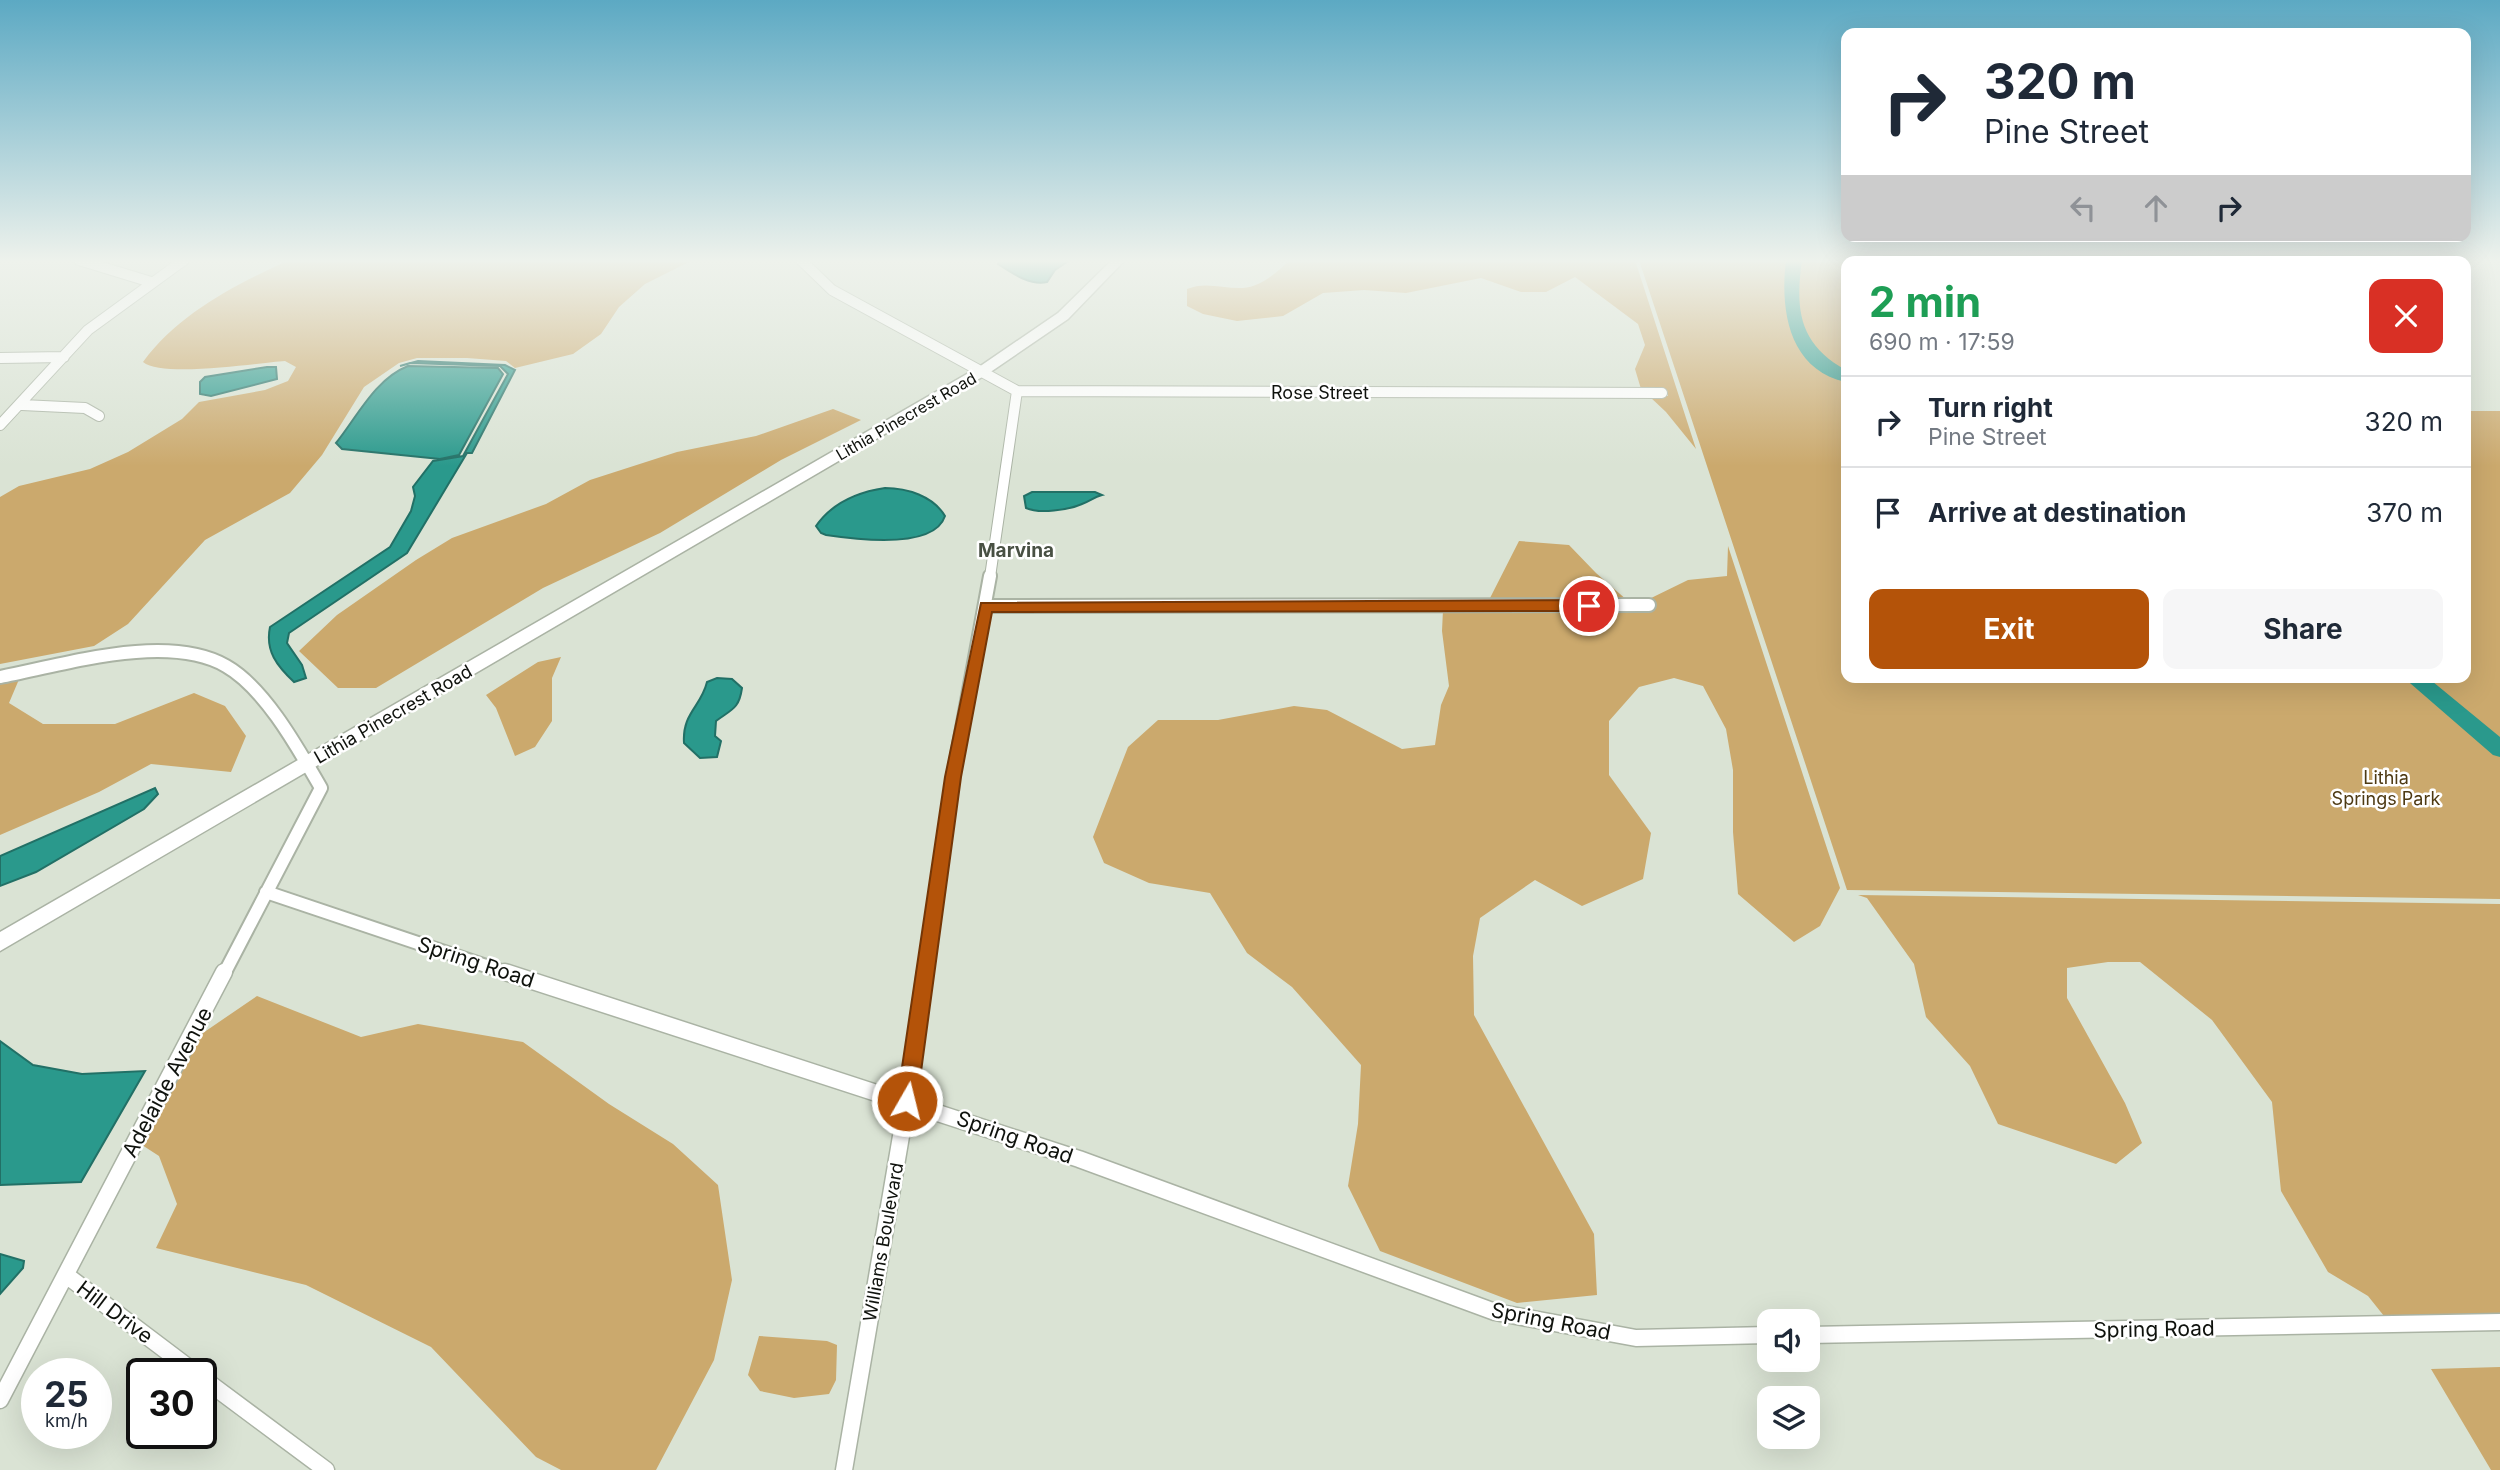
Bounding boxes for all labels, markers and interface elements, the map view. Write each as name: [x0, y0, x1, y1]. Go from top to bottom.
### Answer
text: 320 m: [1984, 52, 2136, 111]
icon: right: [1869, 56, 1960, 147]
text: Pine Street: [1984, 112, 2149, 151]
icon: left: [2064, 189, 2102, 227]
icon: ahead: [2137, 189, 2175, 227]
icon: right: [2210, 189, 2248, 227]
text: 2 min: [1869, 276, 1981, 327]
button: close: [2369, 279, 2443, 353]
text: 690 m · 17:59: [1869, 328, 2015, 356]
street label: Lithia Pinecrest Road: [832, 368, 980, 464]
street label: Rose Street: [1271, 382, 1369, 403]
text: Turn right: [1928, 392, 2053, 423]
icon: right: [1869, 403, 1907, 441]
text: 320 m: [2365, 406, 2443, 437]
text: Pine Street: [1928, 423, 2047, 451]
icon: arrive: [1869, 494, 1907, 532]
text: Arrive at destination: [1928, 497, 2187, 528]
text: 370 m: [2366, 497, 2443, 528]
district label: Marvina: [978, 539, 1054, 562]
pin: [1559, 576, 1619, 636]
icon: arrive: [1570, 587, 1608, 625]
button: Exit: [1869, 589, 2149, 669]
button: Share: [2163, 589, 2443, 669]
street label: Lithia Pinecrest Road: [310, 660, 476, 768]
park label: Lithia Springs Park: [2332, 767, 2441, 809]
street label: Spring Road: [414, 931, 538, 993]
street label: Adelaide Avenue: [117, 1003, 217, 1161]
position arrow: [870, 1064, 944, 1138]
street label: Spring Road: [953, 1105, 1077, 1169]
street label: Williams Boulevard: [859, 1161, 907, 1323]
street label: Hill Drive: [72, 1275, 158, 1349]
street label: Spring Road: [1489, 1297, 1613, 1345]
map controls: [1757, 1309, 1820, 1449]
button: sound: [1757, 1309, 1820, 1372]
street label: Spring Road: [2093, 1315, 2215, 1343]
speed limit sign: 30: [126, 1358, 217, 1449]
text: 25: [44, 1373, 89, 1415]
button: layers: [1757, 1386, 1820, 1449]
text: km/h: [45, 1410, 88, 1431]

